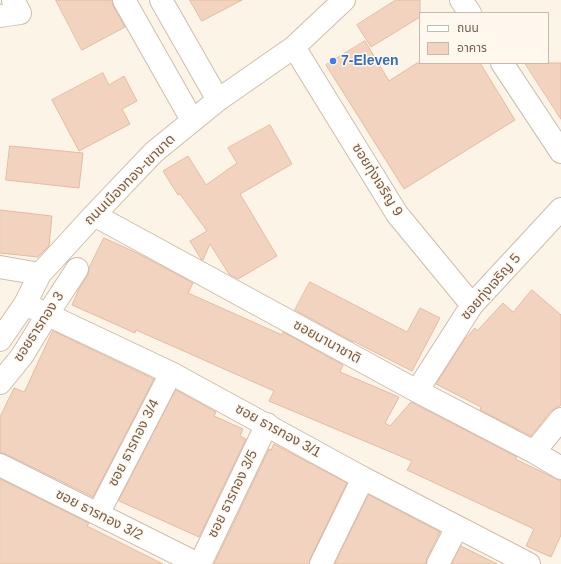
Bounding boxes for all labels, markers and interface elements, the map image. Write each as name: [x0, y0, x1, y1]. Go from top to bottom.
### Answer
legend: [419, 12, 549, 64]
text: ถนน: [457, 21, 479, 35]
text: อาคาร: [457, 41, 487, 55]
place label: 7-Eleven: [341, 53, 399, 69]
marker: 7-Eleven: [328, 56, 338, 66]
street label: ถนนเมืองทอง-เขาขาด: [81, 131, 179, 229]
street label: ซอยทุ่งเจริญ 9: [348, 141, 406, 219]
street label: ซอยทุ่งเจริญ 5: [458, 250, 524, 324]
street label: ซอยธารทอง 3: [10, 289, 68, 365]
street label: ซอยนานาชาติ: [290, 316, 364, 368]
street label: ซอย ธารทอง 3/4: [105, 397, 163, 489]
street label: ซอย ธารทอง 3/1: [232, 400, 324, 462]
street label: ซอย ธารทอง 3/5: [204, 447, 262, 541]
street label: ซอย ธารทอง 3/2: [53, 486, 145, 544]

